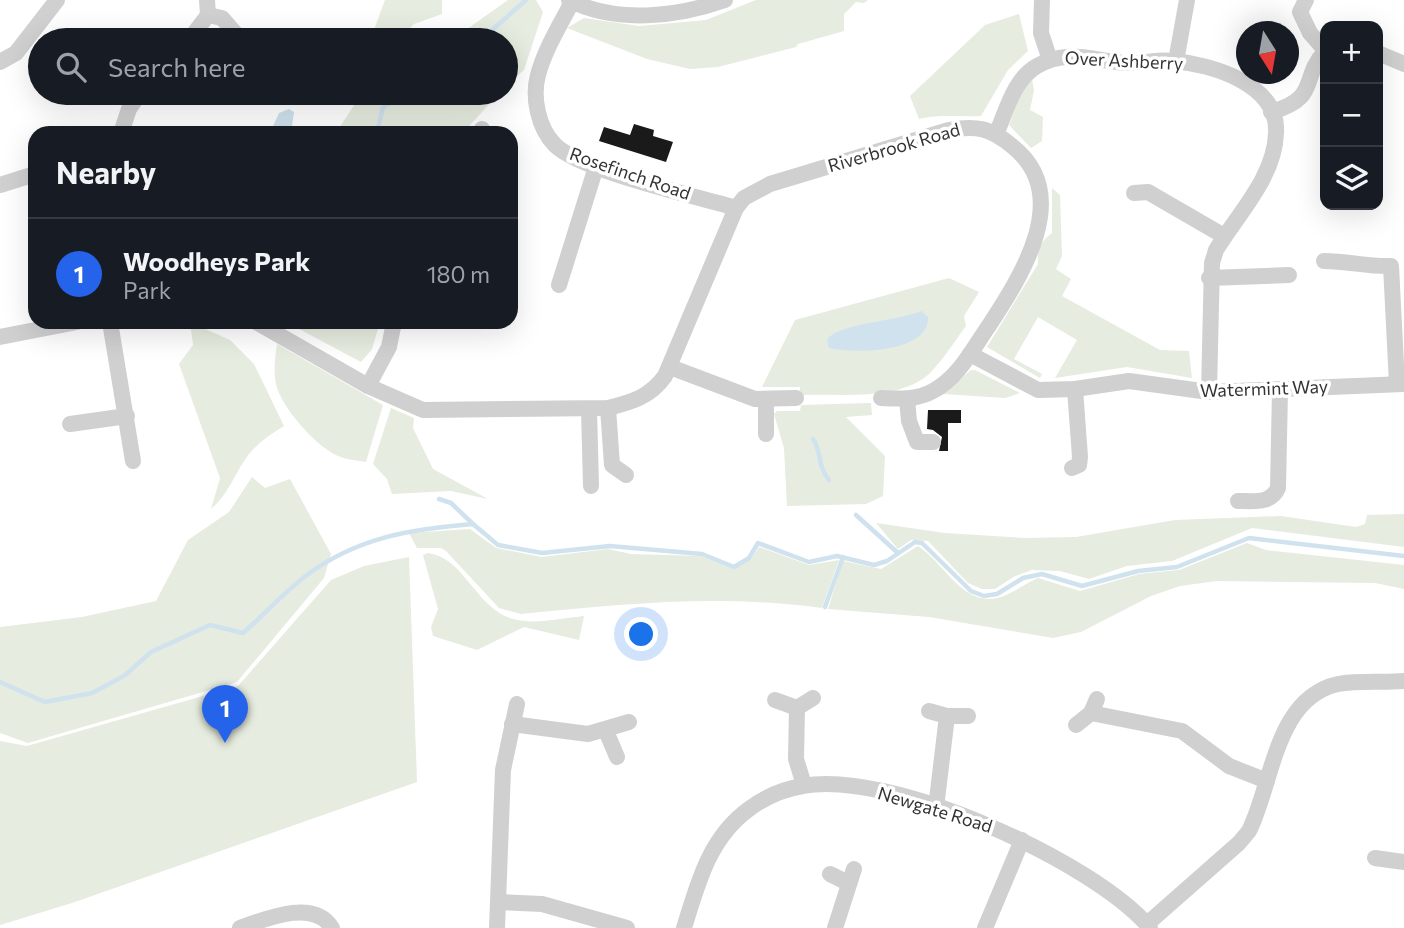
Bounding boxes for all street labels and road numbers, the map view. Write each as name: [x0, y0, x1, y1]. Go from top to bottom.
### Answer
street label: Over Ashberry: [1064, 46, 1184, 74]
street label: Riverbrook Road: [825, 118, 962, 176]
street label: Rosefinch Road: [567, 142, 694, 204]
street label: Watermint Way: [1200, 375, 1328, 401]
street label: Newgate Road: [875, 781, 995, 837]

